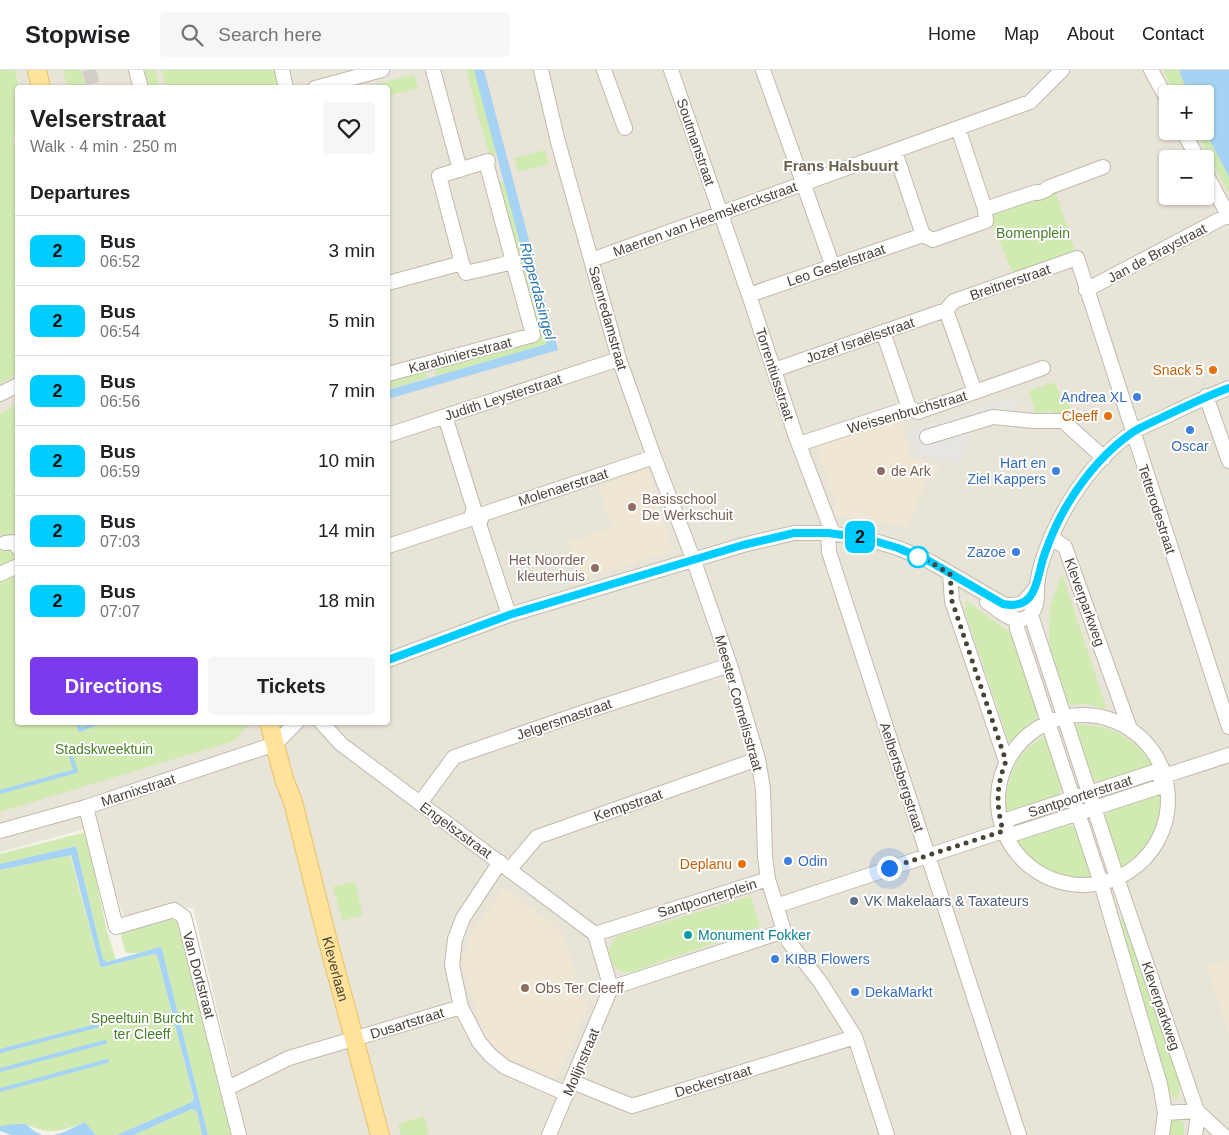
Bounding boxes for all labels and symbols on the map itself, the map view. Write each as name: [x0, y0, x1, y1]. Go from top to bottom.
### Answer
street label: Soutmanstraat: [674, 96, 718, 188]
district label: Frans Halsbuurt: [783, 157, 899, 174]
street label: Maerten van Heemskerckstraat: [611, 178, 799, 260]
street label: Jan de Braystraat: [1105, 220, 1209, 286]
park label: Bomenplein: [996, 225, 1070, 241]
water label: Ripperdasingel: [517, 240, 559, 342]
street label: Leo Gestelstraat: [785, 241, 887, 289]
street label: Breitnerstraat: [968, 261, 1052, 303]
street label: Saenredamstraat: [586, 264, 631, 372]
street label: Jozef Israëlsstraat: [804, 314, 916, 366]
street label: Torrentiusstraat: [752, 326, 798, 422]
street label: Karabiniersstraat: [407, 334, 513, 376]
place label: Snack 5: [1152, 362, 1203, 378]
marker: Snack 5: [1207, 364, 1219, 376]
street label: Judith Leysterstraat: [442, 370, 564, 423]
street label: Weissenbruchstraat: [845, 387, 969, 437]
place label: Andrea XL: [1061, 389, 1127, 405]
marker: Andrea XL: [1131, 391, 1143, 403]
place label: Cleeff: [1062, 408, 1098, 424]
marker: Cleeff: [1102, 410, 1114, 422]
marker: Oscar: [1184, 424, 1196, 436]
place label: Oscar: [1171, 438, 1209, 454]
place label: Hart en Ziel Kappers: [967, 455, 1046, 487]
street label: Tetterodestraat: [1135, 462, 1179, 556]
place label: de Ark: [891, 463, 932, 479]
street label: Molenaerstraat: [516, 465, 610, 509]
marker: de Ark: [875, 465, 887, 477]
marker: Hart en Ziel Kappers: [1050, 465, 1062, 477]
place label: Basisschool De Werkschuit: [642, 491, 733, 523]
marker: Basisschool De Werkschuit: [626, 501, 638, 513]
line badge: 2: [844, 521, 876, 553]
place label: Zazoe: [967, 544, 1006, 560]
unlabelled marker: [907, 546, 929, 568]
marker: Zazoe: [1010, 546, 1022, 558]
place label: Het Noorder kleuterhuis: [509, 552, 585, 584]
street label: Kleverparkweg: [1062, 556, 1108, 648]
marker: Het Noorder kleuterhuis: [589, 562, 601, 574]
street label: Meester Cornelisstraat: [712, 633, 766, 773]
street label: Jelgersmastraat: [514, 695, 614, 743]
street label: Aelbertsbergstraat: [877, 720, 927, 834]
park label: Stadskweektuin: [55, 741, 153, 757]
street label: Marnixstraat: [99, 770, 177, 810]
street label: Santpoorterstraat: [1026, 772, 1134, 820]
street label: Kempstraat: [592, 786, 665, 824]
street label: Engelszstraat: [417, 799, 495, 861]
place label: Odin: [798, 853, 828, 869]
marker: Odin: [782, 855, 794, 867]
place label: Deplanu: [680, 856, 732, 872]
your location: [877, 856, 902, 881]
marker: Deplanu: [736, 858, 748, 870]
street label: Santpoorterplein: [656, 875, 758, 921]
place label: VK Makelaars & Taxateurs: [864, 893, 1029, 909]
marker: VK Makelaars & Taxateurs: [848, 895, 860, 907]
place label: Monument Fokker: [698, 927, 811, 943]
marker: Monument Fokker: [682, 929, 694, 941]
street label: Van Dortstraat: [180, 930, 218, 1020]
street label: Kleverlaan: [319, 935, 352, 1003]
place label: KIBB Flowers: [785, 951, 870, 967]
marker: KIBB Flowers: [769, 953, 781, 965]
street label: Kleverparkweg: [1138, 960, 1184, 1052]
place label: Obs Ter Cleeff: [535, 980, 624, 996]
marker: Obs Ter Cleeff: [519, 982, 531, 994]
place label: DekaMarkt: [865, 984, 933, 1000]
marker: DekaMarkt: [849, 986, 861, 998]
street label: Dusartstraat: [368, 1004, 446, 1042]
park label: Speeltuin Burcht ter Cleeff: [91, 1010, 193, 1042]
street label: Molijnstraat: [560, 1026, 602, 1098]
street label: Deckerstraat: [673, 1062, 753, 1100]

